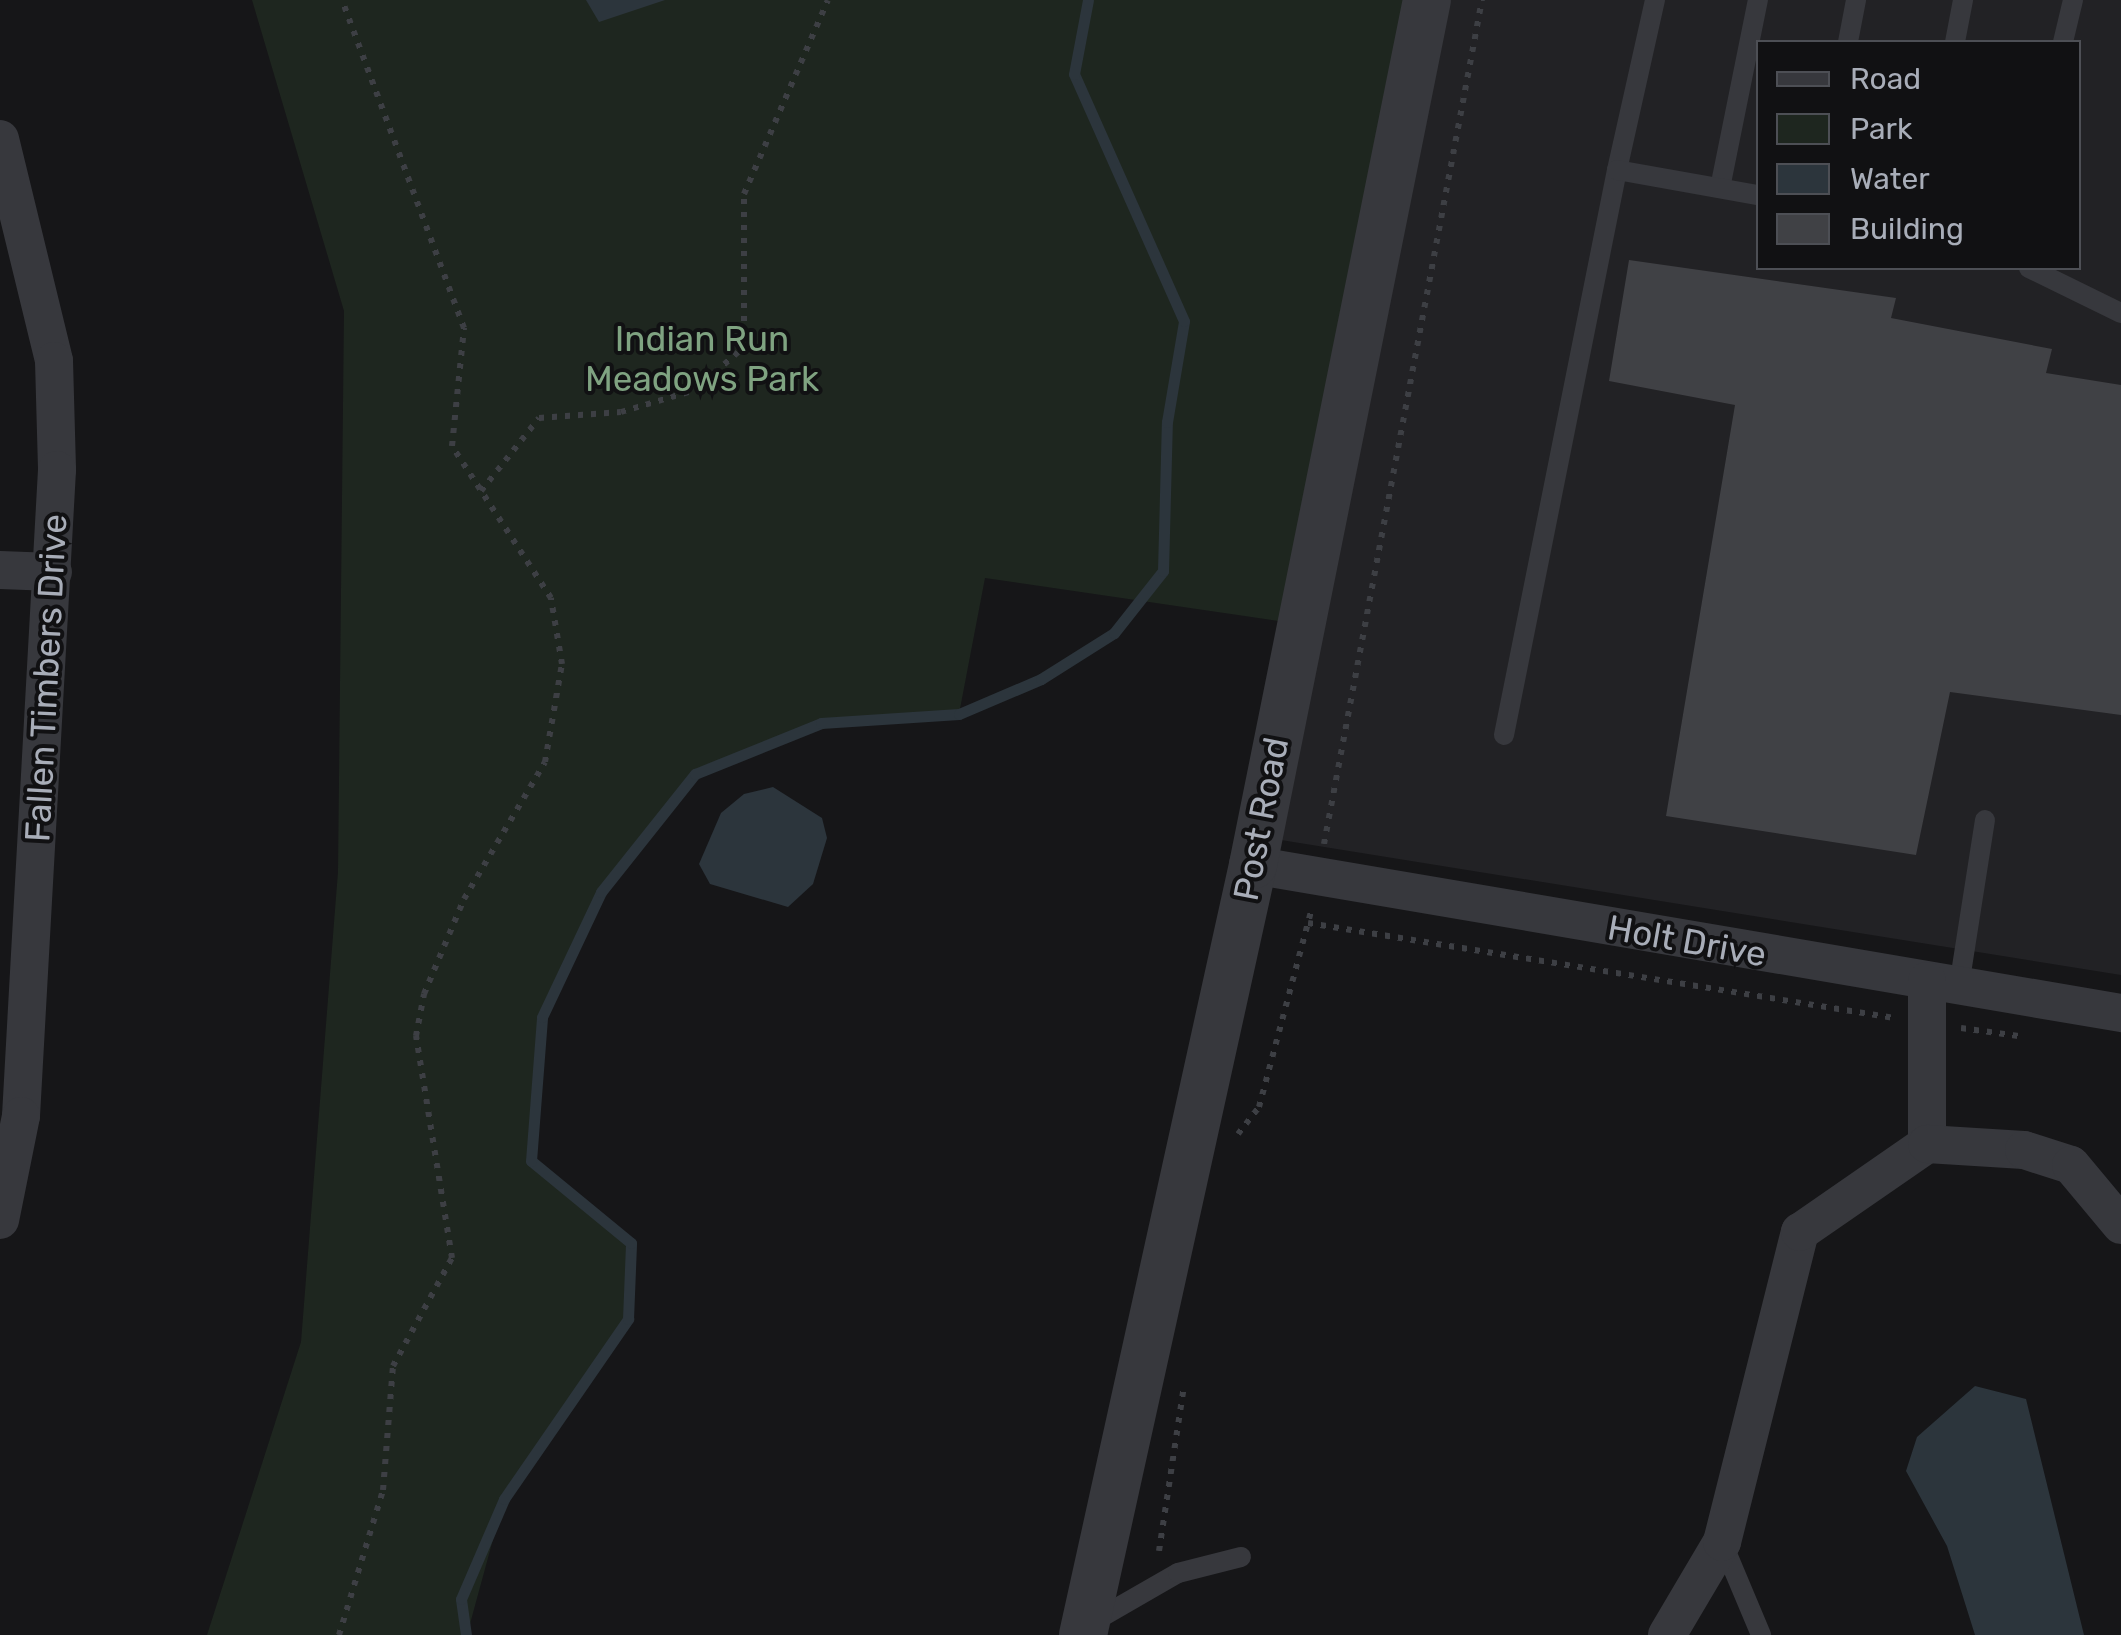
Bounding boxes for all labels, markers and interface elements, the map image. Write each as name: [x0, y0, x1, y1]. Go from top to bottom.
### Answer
legend: [1756, 40, 2081, 270]
text: Road: [1850, 61, 1921, 97]
text: Park: [1850, 111, 1912, 147]
text: Water: [1850, 161, 1930, 197]
text: Building: [1850, 211, 1964, 247]
park label: Indian Run Meadows Park: [585, 318, 819, 400]
street label: Fallen Timbers Drive: [16, 512, 76, 844]
street label: Post Road: [1225, 734, 1297, 904]
street label: Holt Drive: [1605, 906, 1769, 976]

